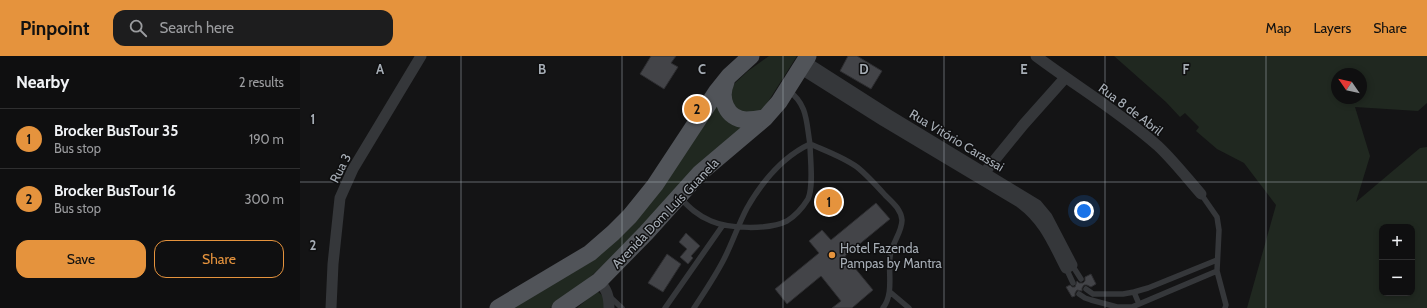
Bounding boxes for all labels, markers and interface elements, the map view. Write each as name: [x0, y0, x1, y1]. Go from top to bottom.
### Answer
search box: [113, 10, 393, 46]
text: Pinpoint: [20, 17, 89, 40]
icon: search: [127, 17, 149, 39]
text: Search here: [159, 19, 234, 37]
text: Map: [1266, 19, 1291, 37]
text: Layers: [1313, 19, 1351, 37]
text: Share: [1373, 19, 1407, 37]
text: A: [376, 61, 385, 77]
text: B: [538, 61, 546, 77]
text: C: [698, 61, 706, 77]
text: D: [859, 61, 869, 77]
text: E: [1020, 61, 1028, 77]
text: F: [1183, 61, 1190, 77]
north arrow: [1331, 68, 1367, 104]
text: Nearby: [16, 72, 69, 92]
text: 2 results: [239, 74, 284, 90]
street label: Rua 8 de Abril: [1096, 80, 1166, 138]
pin: 2: [684, 94, 710, 124]
street label: Rua Vitório Carassai: [907, 105, 1007, 175]
text: 1: [311, 111, 315, 127]
text: Brocker BusTour 35: [54, 122, 178, 140]
text: 1: [27, 131, 31, 147]
text: 190 m: [249, 131, 284, 147]
text: Bus stop: [54, 140, 101, 156]
street label: Rua 3: [326, 151, 354, 185]
street label: Avenida Dom Luís Guanela: [608, 154, 722, 271]
text: Brocker BusTour 16: [54, 182, 176, 200]
pin: 1: [816, 187, 842, 217]
text: 2: [26, 191, 32, 207]
text: 300 m: [244, 191, 284, 207]
text: Bus stop: [54, 200, 101, 216]
your location: [1074, 201, 1094, 221]
map controls: [1379, 224, 1415, 296]
button: +: [1379, 224, 1415, 260]
text: 2: [310, 237, 317, 253]
button: Save: [16, 240, 146, 278]
button: Share: [154, 240, 284, 278]
place label: Hotel Fazenda Pampas by Mantra: [840, 240, 943, 271]
marker: Hotel Fazenda Pampas by Mantra: [827, 250, 837, 260]
button: −: [1379, 260, 1415, 296]

